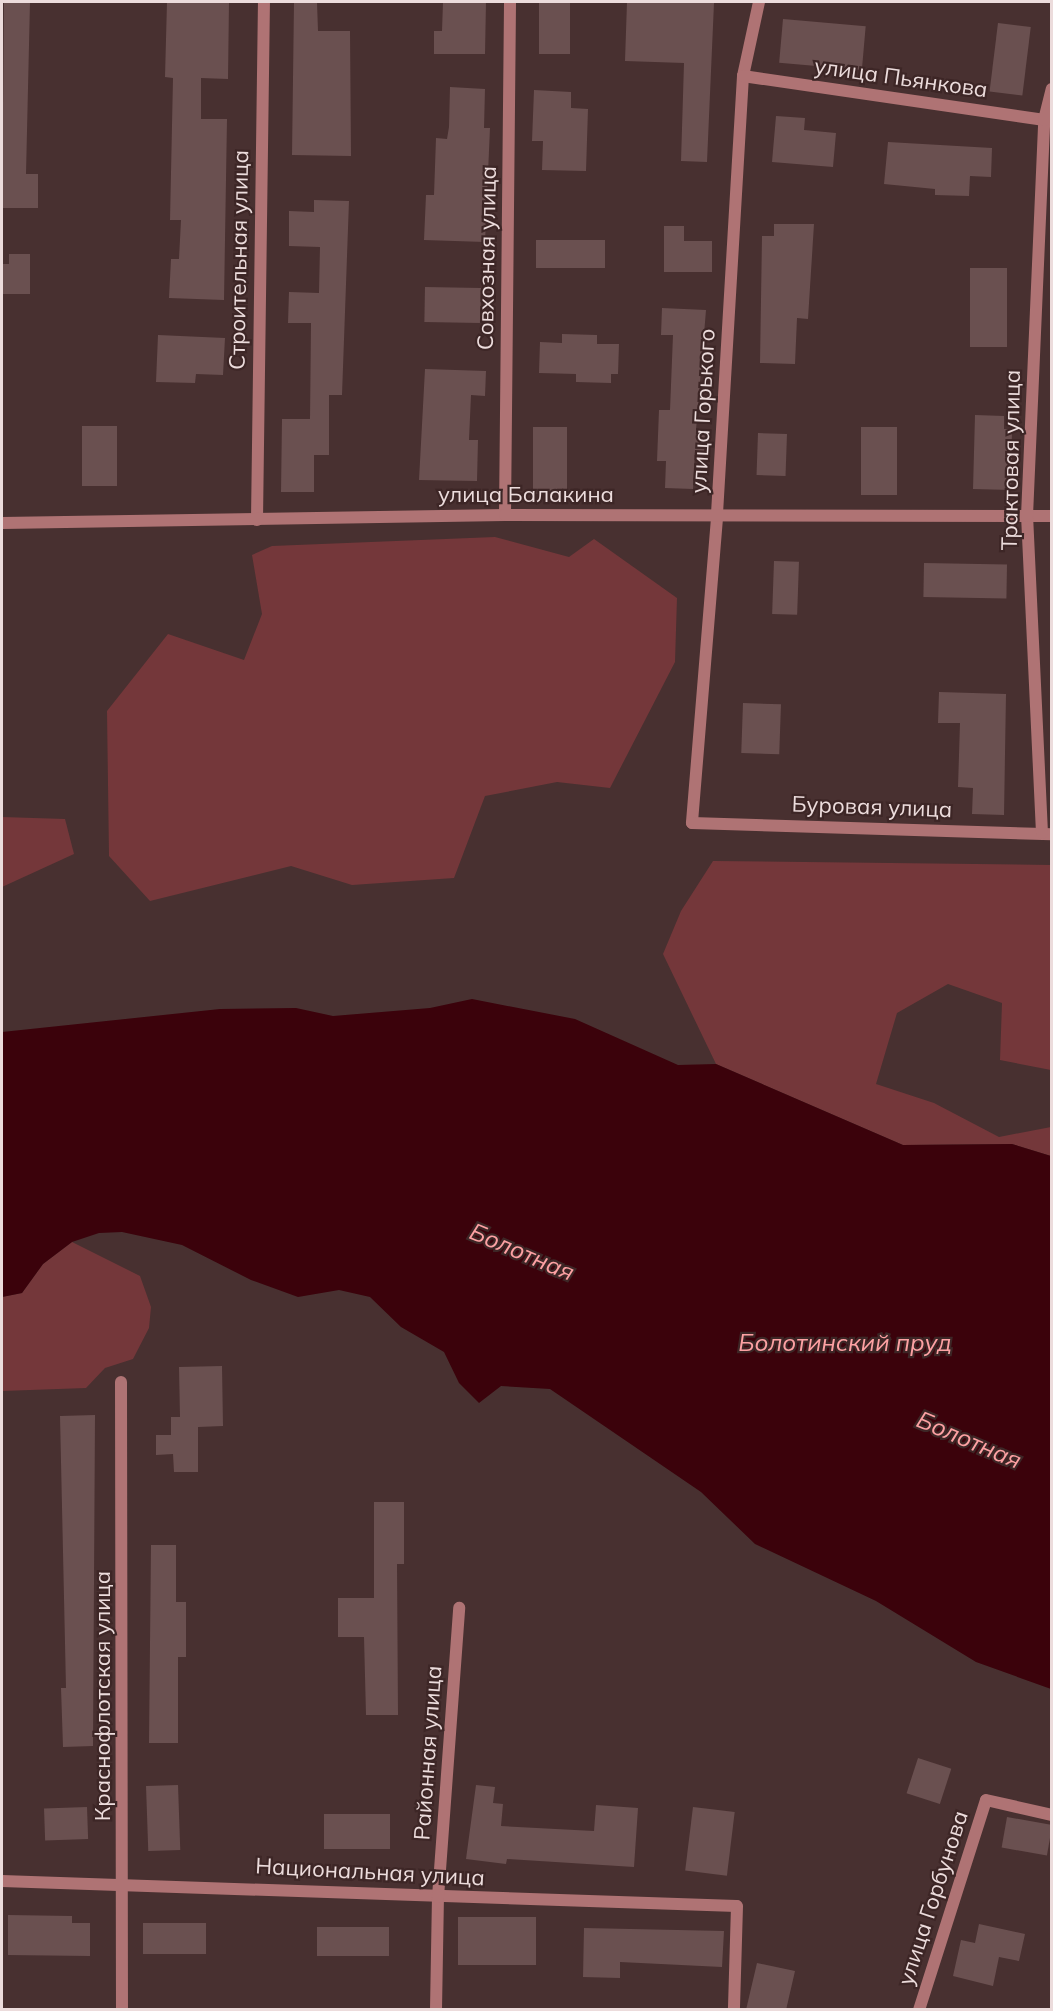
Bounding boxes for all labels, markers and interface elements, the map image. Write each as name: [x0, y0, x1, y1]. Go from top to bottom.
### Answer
street label: улица Пьянкова: [813, 53, 989, 103]
street label: Строительная улица: [224, 150, 254, 370]
street label: Совхозная улица: [472, 166, 502, 350]
street label: улица Горького: [686, 328, 720, 494]
street label: Трактовая улица: [996, 369, 1026, 551]
street label: улица Балакина: [438, 482, 614, 508]
street label: Буровая улица: [791, 791, 953, 823]
water label: Болотная: [465, 1217, 579, 1287]
water label: Болотинский пруд: [738, 1329, 952, 1357]
water label: Болотная: [912, 1405, 1026, 1475]
street label: Краснофлотская улица: [90, 1571, 116, 1821]
street label: Районная улица: [409, 1665, 447, 1841]
street label: улица Горбунова: [892, 1807, 974, 1989]
street label: Национальная улица: [255, 1853, 485, 1891]

